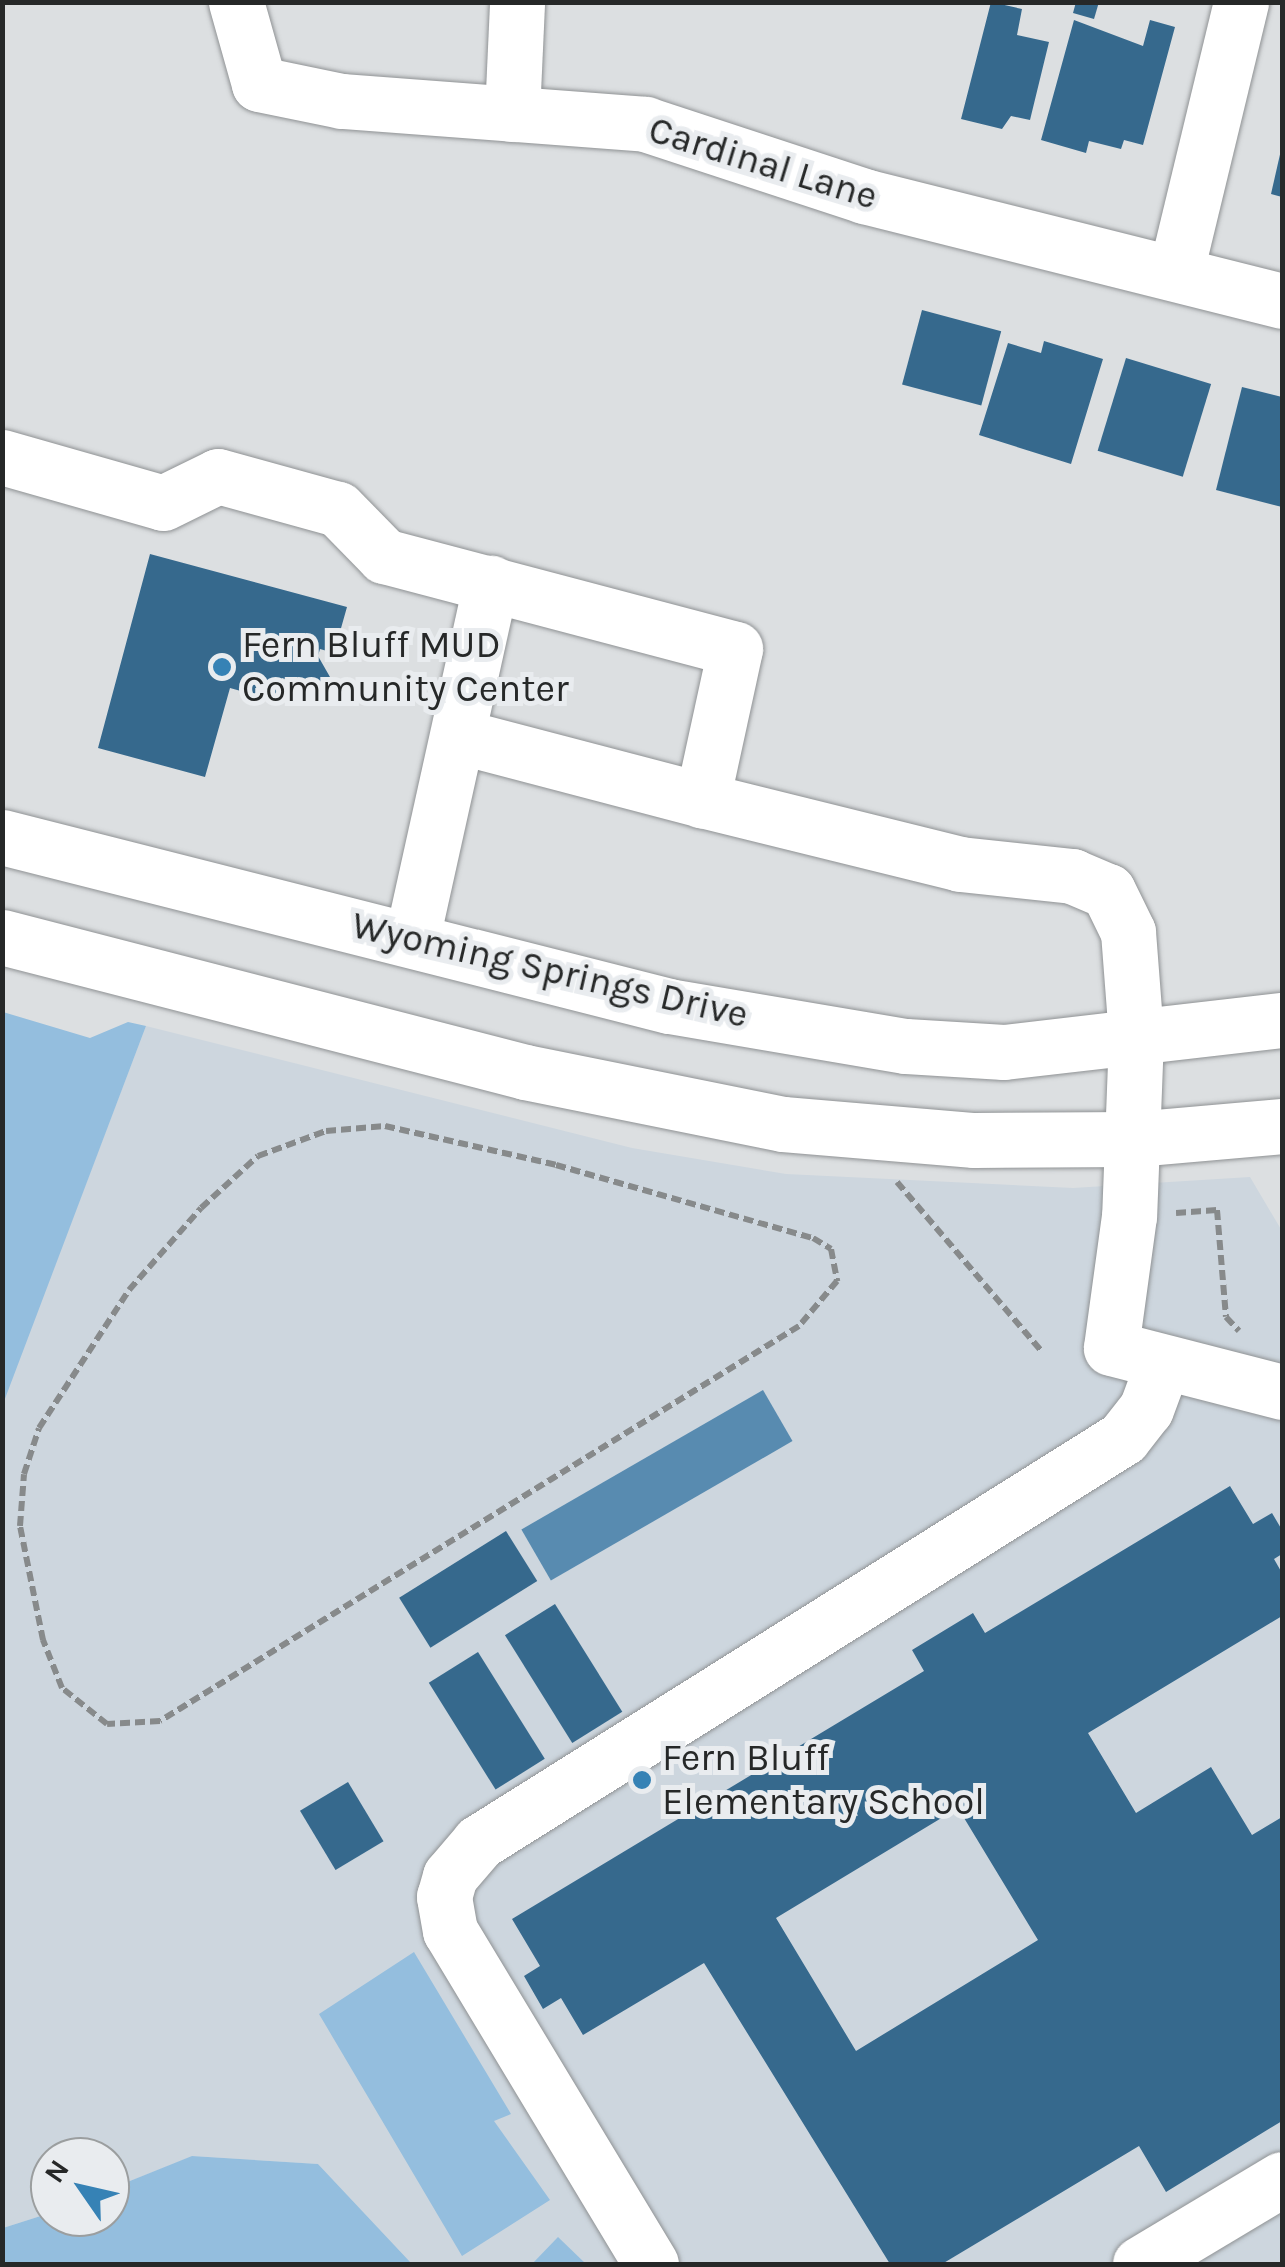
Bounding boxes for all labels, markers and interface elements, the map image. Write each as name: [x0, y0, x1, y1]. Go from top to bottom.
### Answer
street label: Cardinal Lane: [643, 107, 883, 219]
place label: Fern Bluff MUD Community Center: [242, 622, 569, 712]
marker: Fern Bluff MUD Community Center: [211, 656, 233, 678]
street label: Wyoming Springs Drive: [348, 902, 752, 1038]
place label: Fern Bluff Elementary School: [662, 1735, 985, 1825]
marker: Fern Bluff Elementary School: [631, 1769, 653, 1791]
north arrow: [30, 2137, 130, 2237]
text: N: [37, 2154, 76, 2189]

